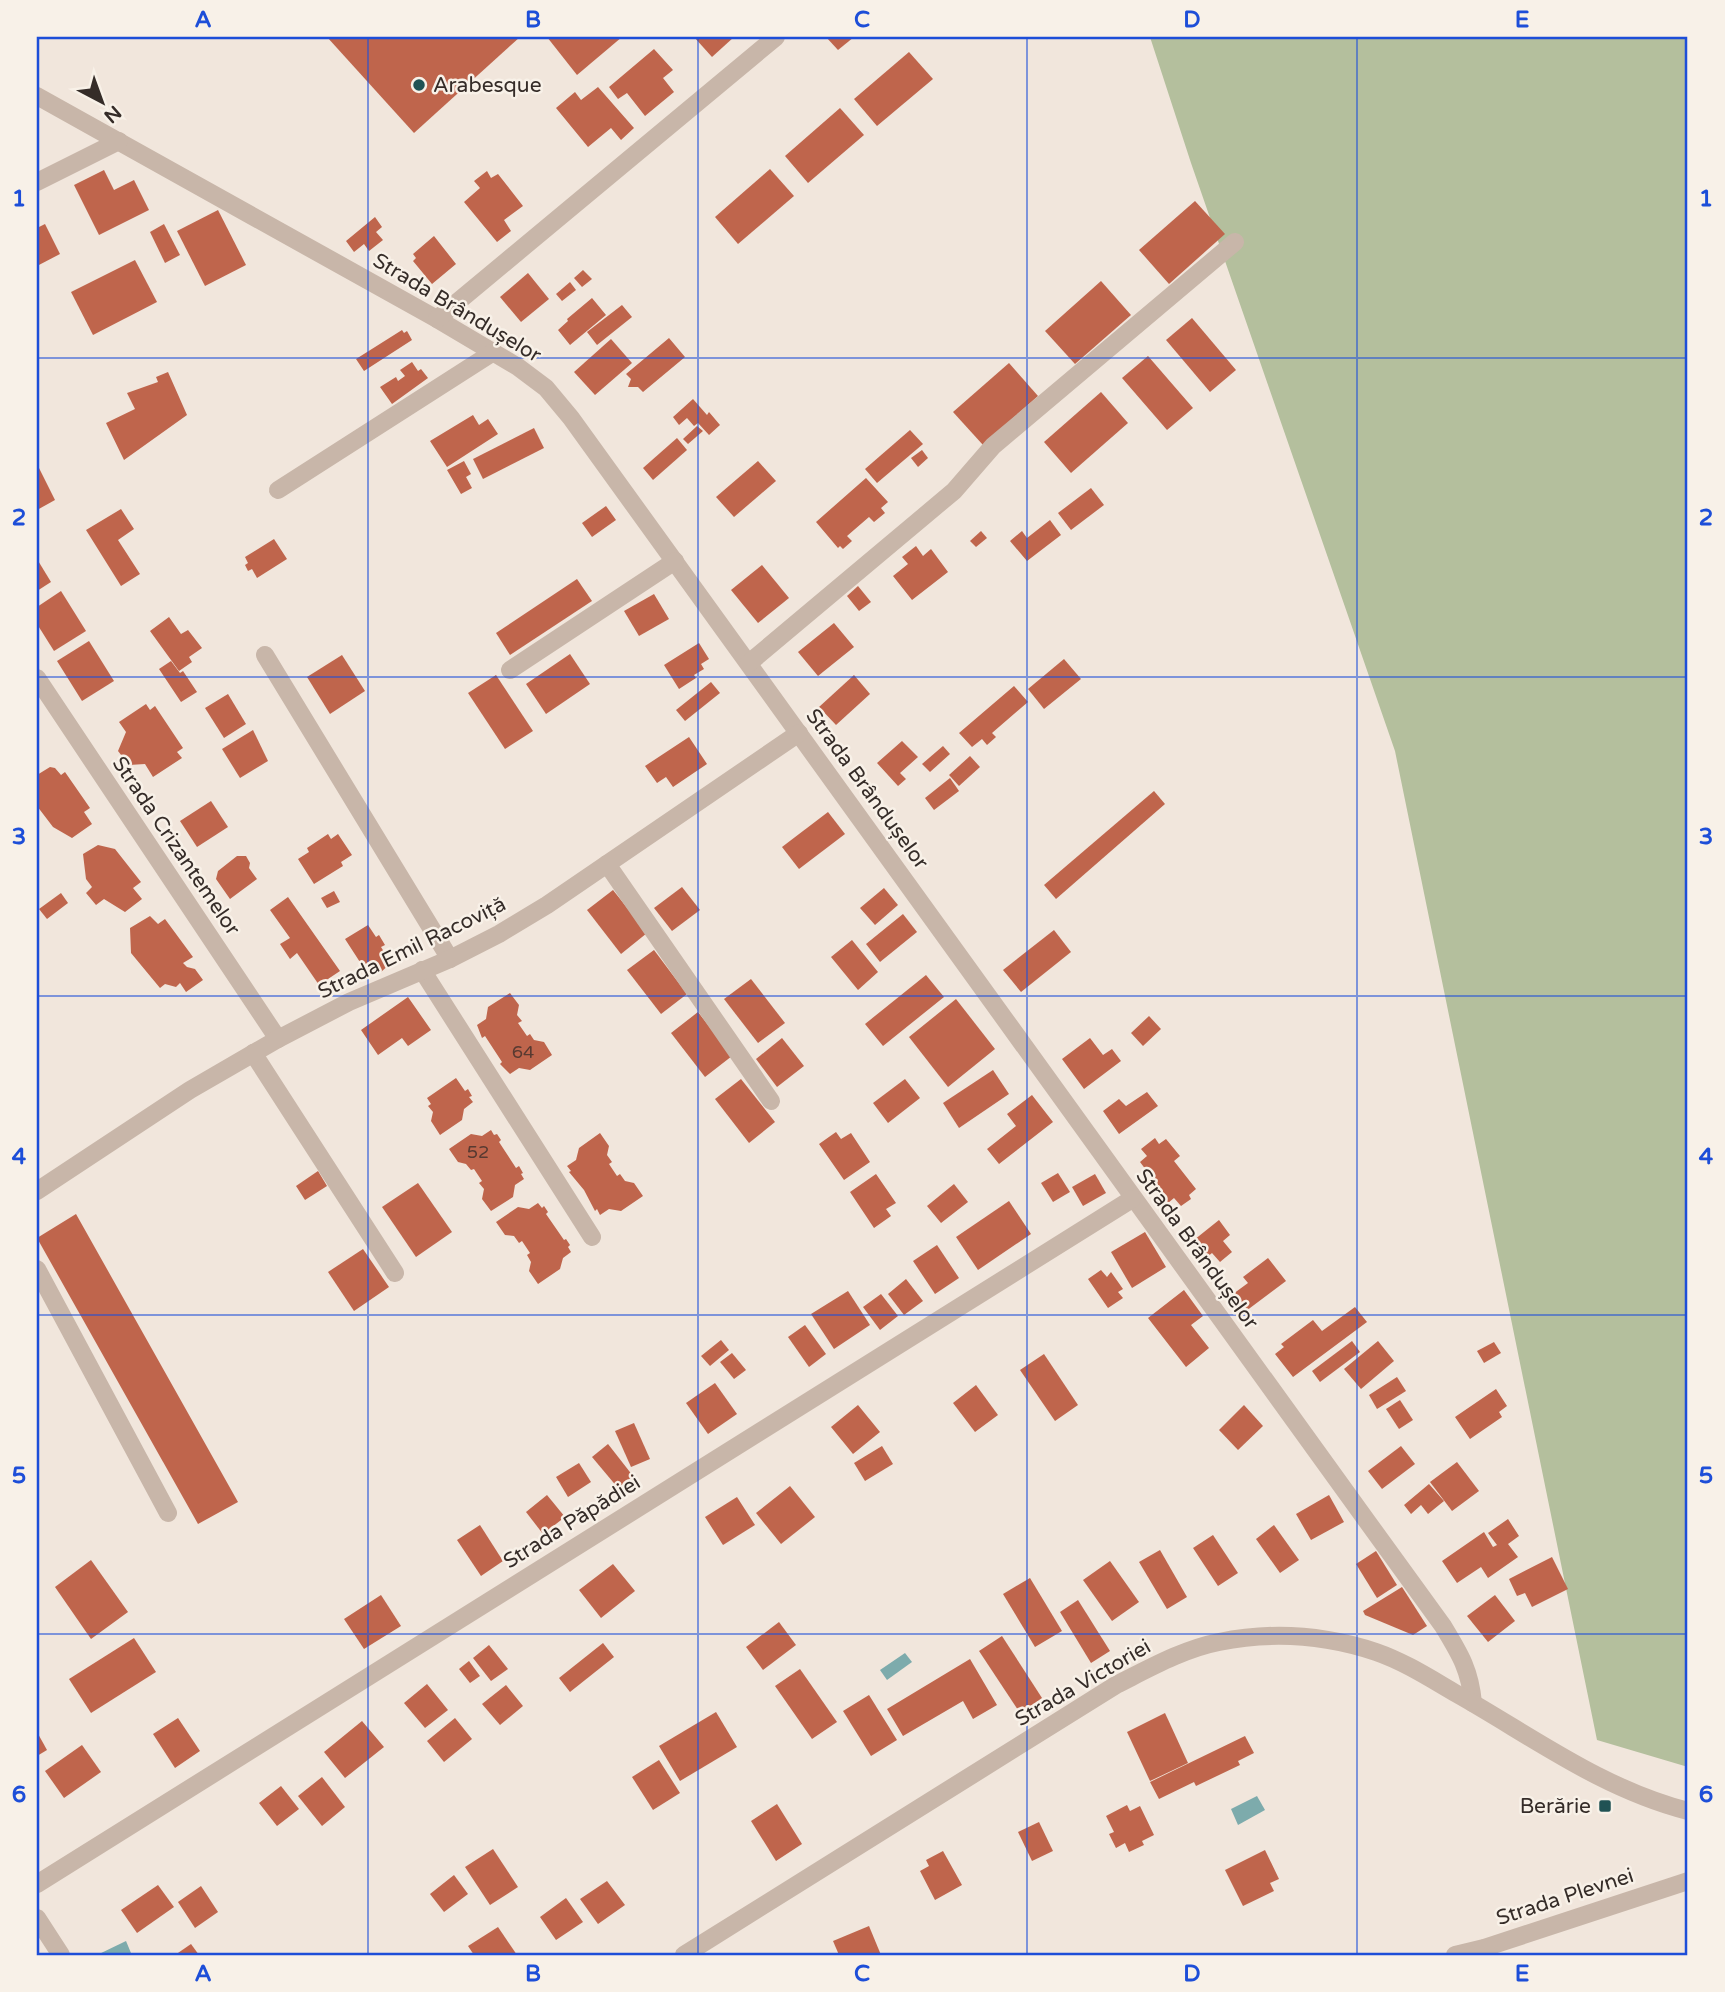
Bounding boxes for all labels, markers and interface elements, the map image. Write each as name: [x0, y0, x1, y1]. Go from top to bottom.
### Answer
text: A: [194, 6, 212, 34]
text: B: [525, 6, 541, 34]
text: C: [854, 6, 870, 34]
text: D: [1183, 6, 1201, 34]
text: E: [1515, 6, 1529, 34]
north arrow: [66, 66, 136, 136]
place label: Arabesque: [433, 73, 542, 98]
marker: Arabesque: [411, 77, 427, 93]
text: N: [100, 101, 125, 127]
text: 1: [12, 185, 26, 213]
text: 1: [1699, 185, 1713, 213]
street label: Strada Brândușelor: [368, 248, 546, 368]
text: 2: [12, 504, 26, 532]
text: 2: [1699, 504, 1713, 532]
street label: Strada Brândușelor: [800, 704, 934, 874]
street label: Strada Crizantemelor: [107, 752, 245, 940]
text: 3: [12, 823, 26, 851]
text: 3: [1699, 823, 1713, 851]
street label: Strada Emil Racoviță: [314, 892, 510, 1004]
house number: 64: [512, 1041, 534, 1063]
house number: 52: [467, 1141, 489, 1163]
text: 4: [12, 1143, 27, 1171]
text: 4: [1699, 1143, 1714, 1171]
street label: Strada Brândușelor: [1130, 1164, 1264, 1334]
text: 5: [12, 1462, 26, 1490]
text: 5: [1699, 1462, 1713, 1490]
street label: Strada Păpădiei: [499, 1470, 645, 1574]
street label: Strada Victoriei: [1011, 1634, 1155, 1732]
text: 6: [12, 1781, 26, 1809]
text: 6: [1699, 1781, 1713, 1809]
place label: Berărie: [1520, 1794, 1591, 1819]
marker: Berărie: [1597, 1798, 1613, 1814]
street label: Strada Plevnei: [1493, 1863, 1637, 1931]
text: A: [194, 1960, 212, 1988]
text: B: [525, 1960, 541, 1988]
text: C: [854, 1960, 870, 1988]
text: D: [1183, 1960, 1201, 1988]
text: E: [1515, 1960, 1529, 1988]

